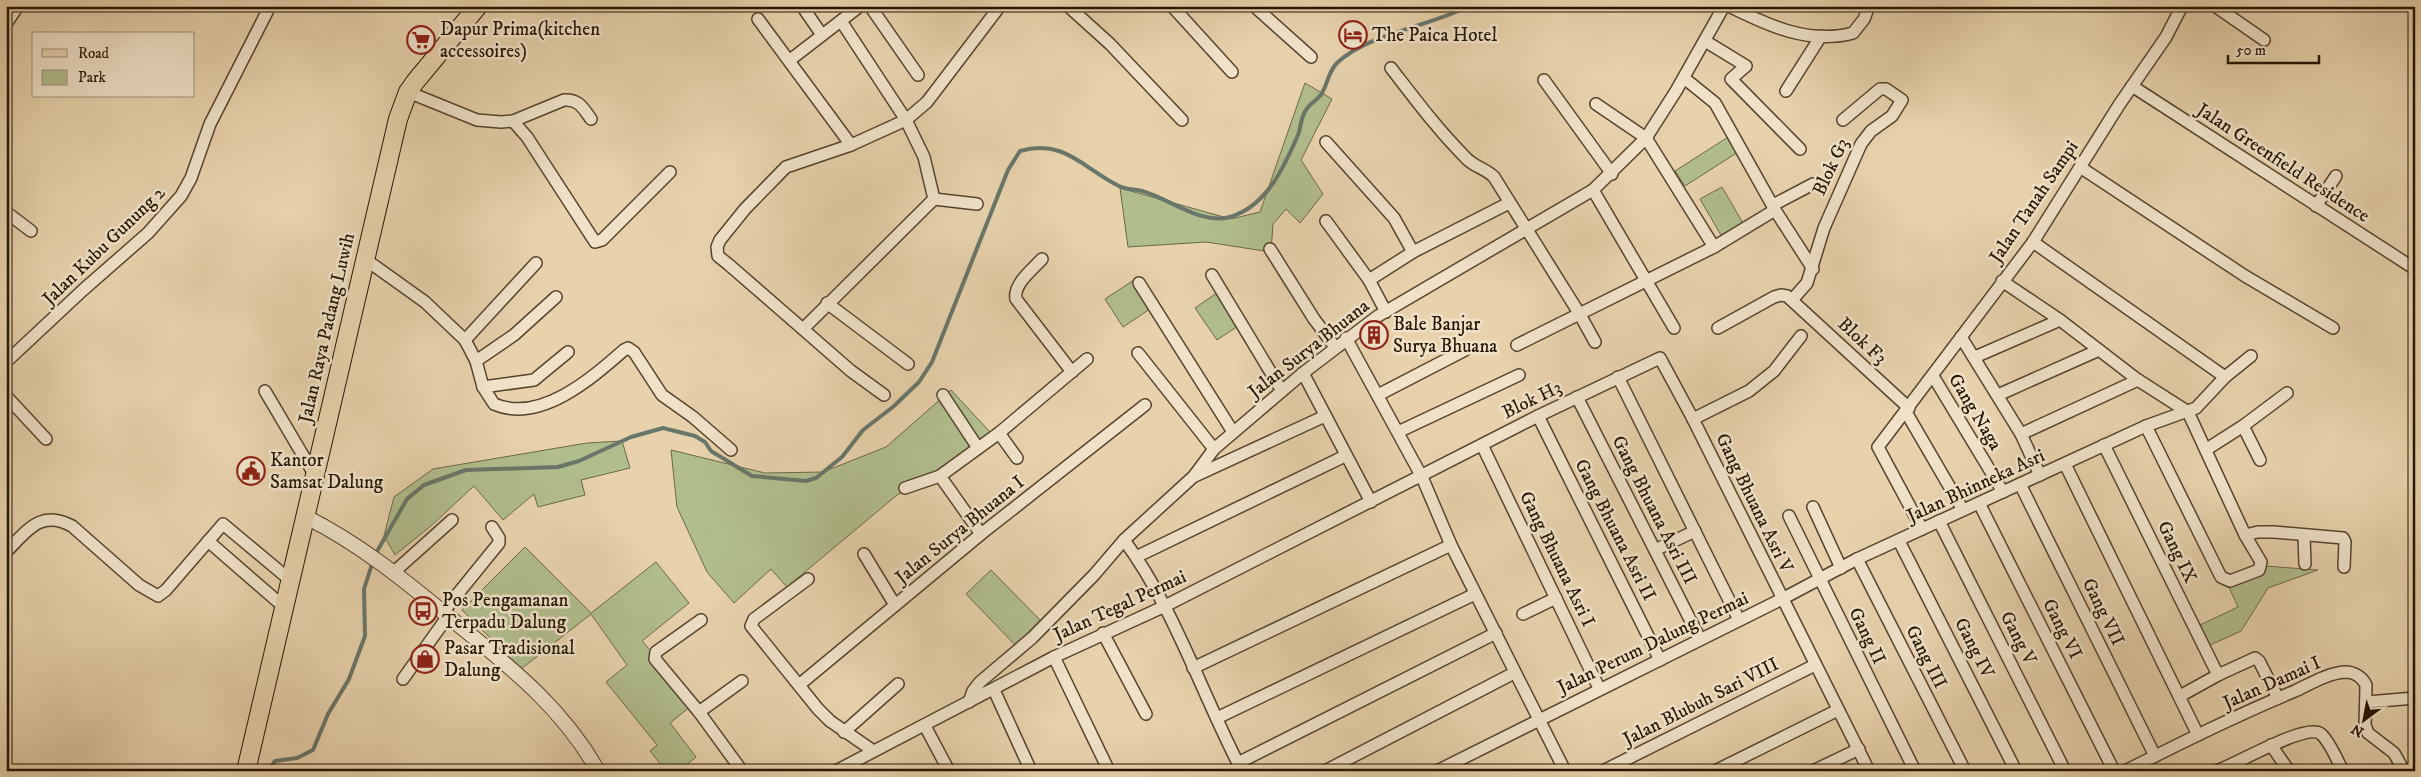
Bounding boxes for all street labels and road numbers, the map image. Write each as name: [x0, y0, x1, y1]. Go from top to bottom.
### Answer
street label: Jalan Greenfield Residence: [2190, 97, 2374, 228]
street label: Blok G3: [1808, 135, 1854, 199]
street label: Jalan Tanah Sampi: [1983, 136, 2083, 269]
street label: Jalan Kubu Gunung 2: [36, 181, 171, 312]
street label: Jalan Raya Padang Luwih: [293, 231, 360, 427]
street label: Jalan Surya Bhuana: [1242, 295, 1374, 405]
street label: Blok F3: [1833, 312, 1891, 370]
street label: Gang Naga: [1943, 370, 2007, 454]
street label: Blok H3: [1499, 376, 1565, 424]
street label: Gang Bhuana Asri V: [1710, 430, 1798, 577]
street label: Gang Bhuana Asri III: [1607, 432, 1701, 588]
street label: Jalan Bhinneka Asri: [1902, 444, 2049, 529]
street label: Gang Bhuana Asri II: [1569, 455, 1661, 605]
street label: Jalan Surya Bhuana I: [889, 471, 1029, 590]
street label: Gang Bhuana Asri I: [1514, 487, 1600, 631]
street label: Gang IX: [2152, 517, 2202, 587]
street label: Jalan Tegal Permai: [1048, 565, 1190, 648]
street label: Gang VII: [2077, 574, 2129, 650]
street label: Jalan Perum Dalung Permai: [1552, 587, 1752, 700]
street label: Gang VI: [2037, 595, 2087, 663]
street label: Gang II: [1843, 604, 1891, 668]
street label: Gang V: [1995, 608, 2042, 669]
street label: Gang IV: [1949, 614, 1999, 683]
street label: Gang III: [1900, 621, 1952, 693]
street label: Jalan Damai I: [2218, 651, 2325, 716]
street label: Jalan Blubuh Sari VIII: [1618, 653, 1783, 752]

